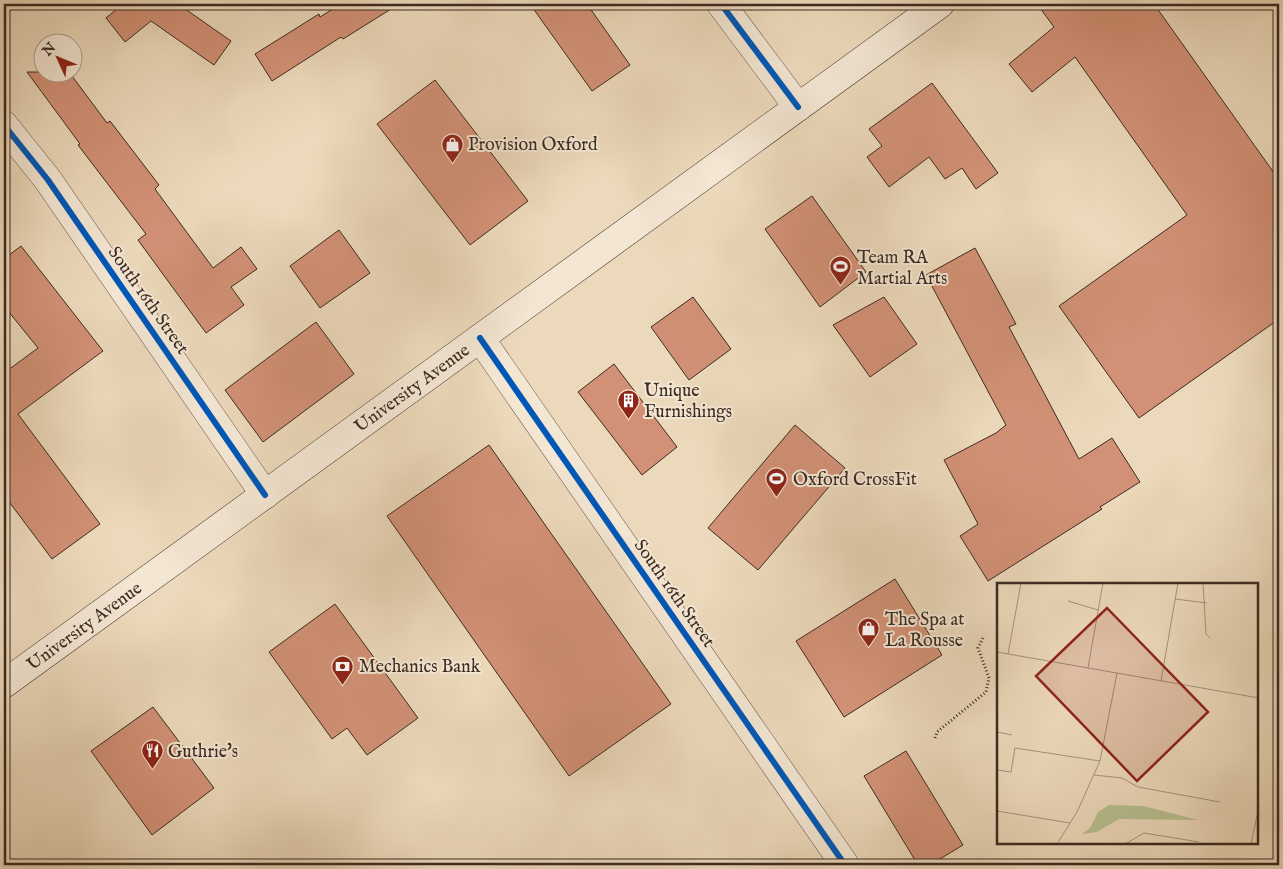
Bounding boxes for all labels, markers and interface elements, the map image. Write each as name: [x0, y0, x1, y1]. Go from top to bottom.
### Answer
north arrow: [32, 32, 82, 82]
text: N: [38, 39, 60, 61]
shop icon: Provision Oxford: [440, 132, 464, 163]
place label: Provision Oxford: [468, 134, 598, 157]
street label: South 16th Street: [102, 242, 193, 359]
place label: Team RA Martial Arts: [857, 247, 947, 291]
sports icon: Team RA Martial Arts: [829, 255, 853, 286]
street label: University Avenue: [350, 339, 475, 439]
place label: Unique Furnishings: [644, 380, 732, 424]
building icon: Unique Furnishings: [616, 388, 640, 419]
sports icon: Oxford CrossFit: [765, 467, 789, 498]
place label: Oxford CrossFit: [793, 469, 917, 492]
street label: South 16th Street: [628, 535, 719, 652]
street label: University Avenue: [23, 577, 147, 677]
inset map: [997, 583, 1258, 844]
place label: The Spa at La Rousse: [885, 609, 965, 653]
shop icon: The Spa at La Rousse: [857, 617, 881, 648]
bank icon: Mechanics Bank: [331, 654, 355, 685]
place label: Mechanics Bank: [359, 656, 481, 679]
restaurant icon: Guthrie's: [140, 739, 164, 770]
place label: Guthrie's: [168, 741, 238, 764]

